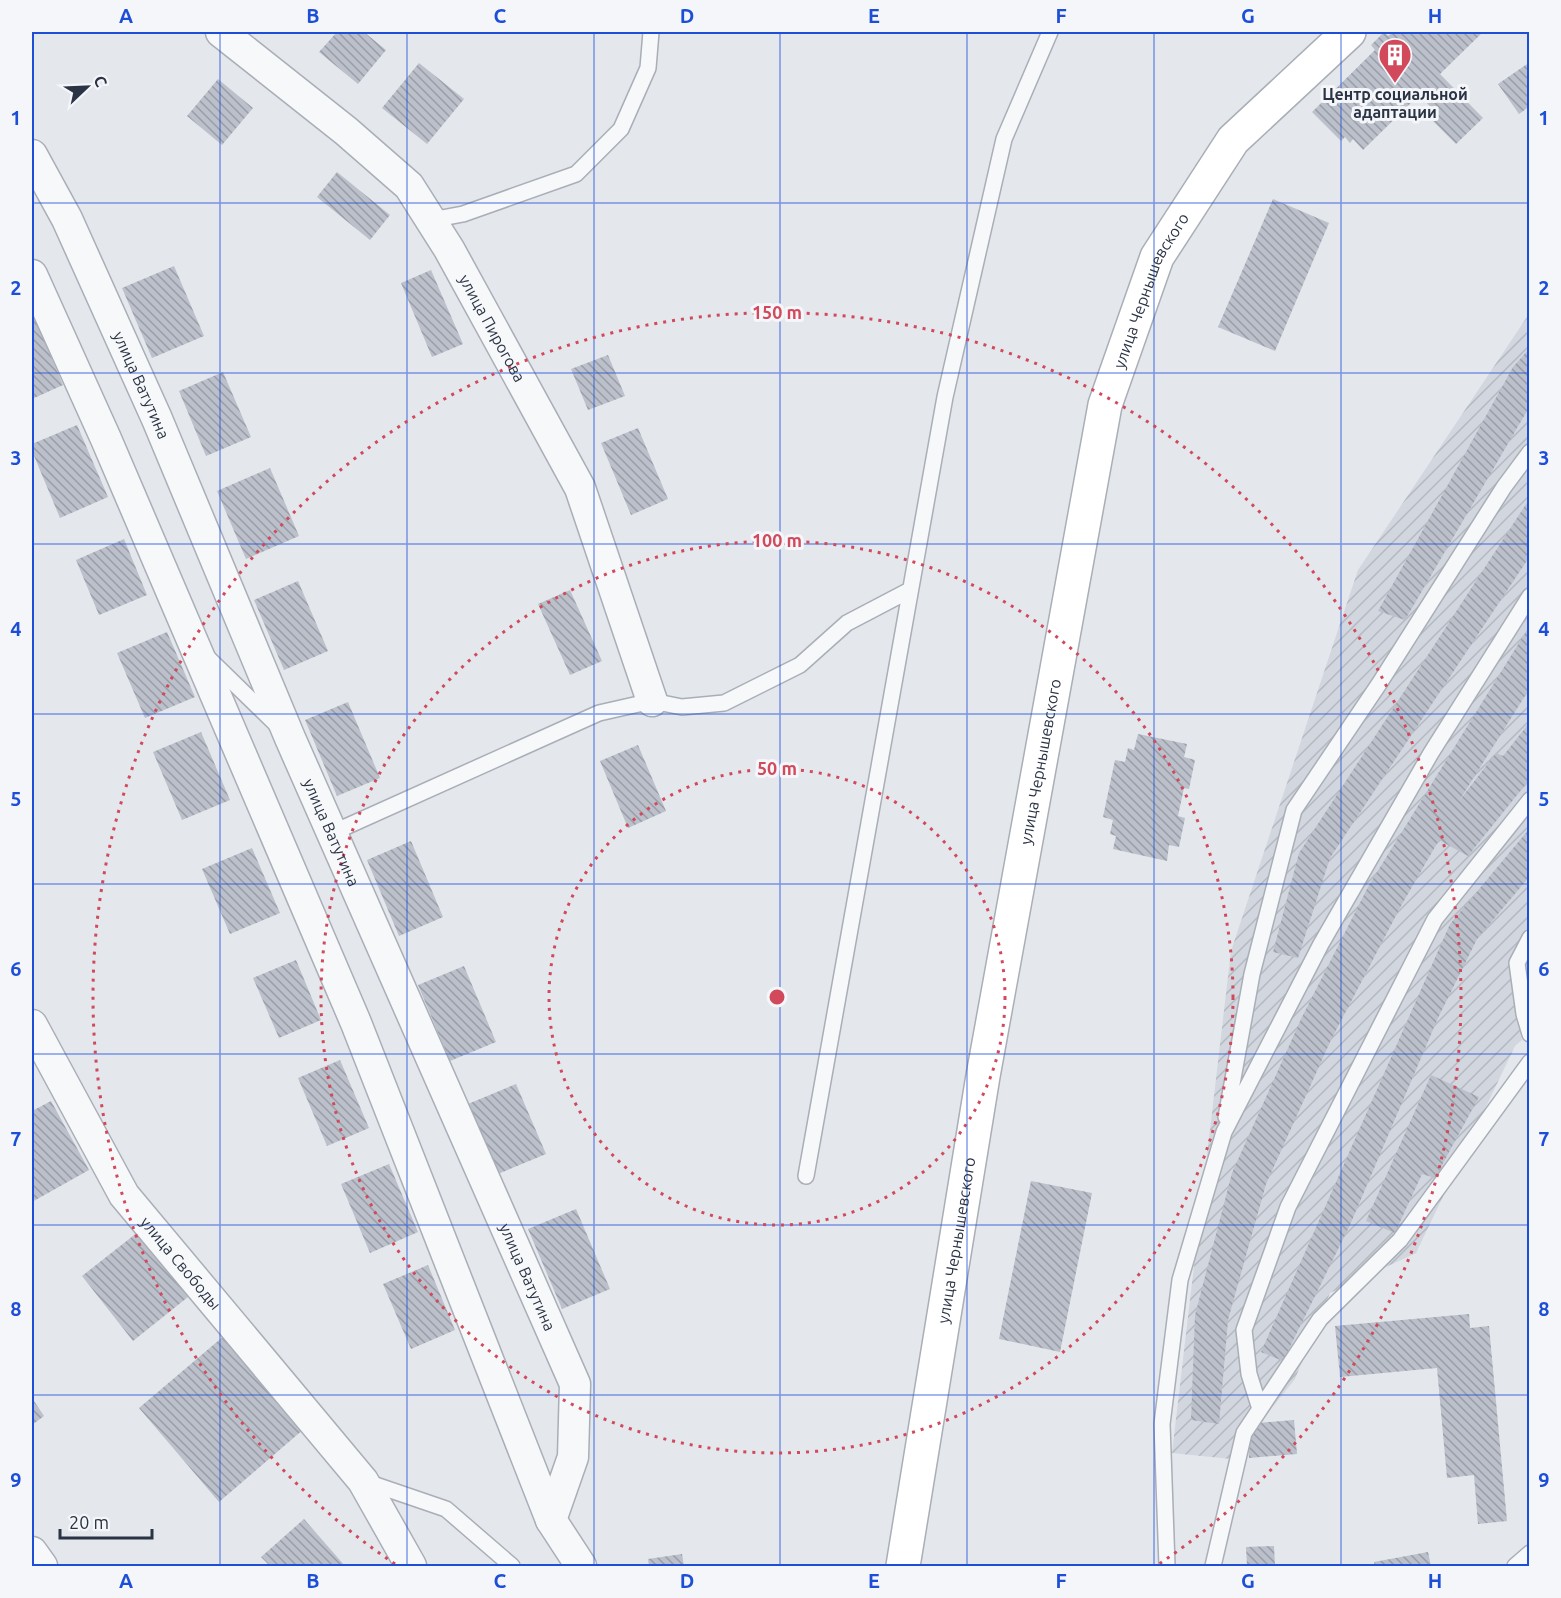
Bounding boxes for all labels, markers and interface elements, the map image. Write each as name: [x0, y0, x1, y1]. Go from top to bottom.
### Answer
text: A: [119, 4, 133, 27]
text: B: [306, 4, 320, 27]
text: C: [494, 4, 507, 27]
text: D: [680, 4, 694, 27]
text: E: [868, 4, 880, 27]
text: F: [1055, 4, 1067, 27]
text: G: [1241, 4, 1255, 27]
text: H: [1428, 4, 1442, 27]
building icon: Центр социальной адаптации: [1377, 37, 1413, 84]
north arrow: [57, 57, 117, 117]
text: С: [91, 73, 111, 89]
place label: Центр социальной адаптации: [1322, 85, 1468, 121]
text: 1: [10, 106, 22, 129]
text: 1: [1538, 106, 1550, 129]
street label: улица Чернышевского: [1110, 210, 1192, 371]
street label: улица Пирогова: [456, 271, 529, 385]
text: 2: [10, 276, 22, 299]
text: 2: [1538, 276, 1550, 299]
text: 150 m: [752, 302, 802, 322]
street label: улица Ватутина: [110, 329, 173, 441]
text: 3: [10, 446, 22, 469]
text: 3: [1538, 446, 1550, 469]
text: 100 m: [752, 530, 802, 550]
text: 4: [10, 617, 22, 640]
text: 4: [1538, 617, 1550, 640]
street label: улица Чернышевского: [1016, 677, 1064, 846]
text: 50 m: [757, 758, 797, 778]
street label: улица Ватутина: [300, 776, 363, 889]
text: 5: [10, 787, 22, 810]
text: 5: [1538, 787, 1550, 810]
text: 6: [10, 957, 22, 980]
text: 6: [1538, 957, 1550, 980]
centre of rings: [767, 987, 787, 1007]
text: 7: [10, 1127, 22, 1150]
text: 7: [1538, 1127, 1550, 1150]
street label: улица Чернышевского: [934, 1156, 979, 1325]
street label: улица Свободы: [137, 1213, 225, 1313]
street label: улица Ватутина: [496, 1220, 559, 1334]
text: 8: [10, 1297, 22, 1320]
text: 8: [1538, 1297, 1550, 1320]
text: 9: [10, 1468, 22, 1491]
text: 9: [1538, 1468, 1550, 1491]
scale bar: [60, 1502, 152, 1540]
text: 20 m: [69, 1512, 109, 1532]
text: A: [119, 1569, 133, 1592]
text: B: [306, 1569, 320, 1592]
text: C: [494, 1569, 507, 1592]
text: D: [680, 1569, 694, 1592]
text: E: [868, 1569, 880, 1592]
text: F: [1055, 1569, 1067, 1592]
text: G: [1241, 1569, 1255, 1592]
text: H: [1428, 1569, 1442, 1592]

